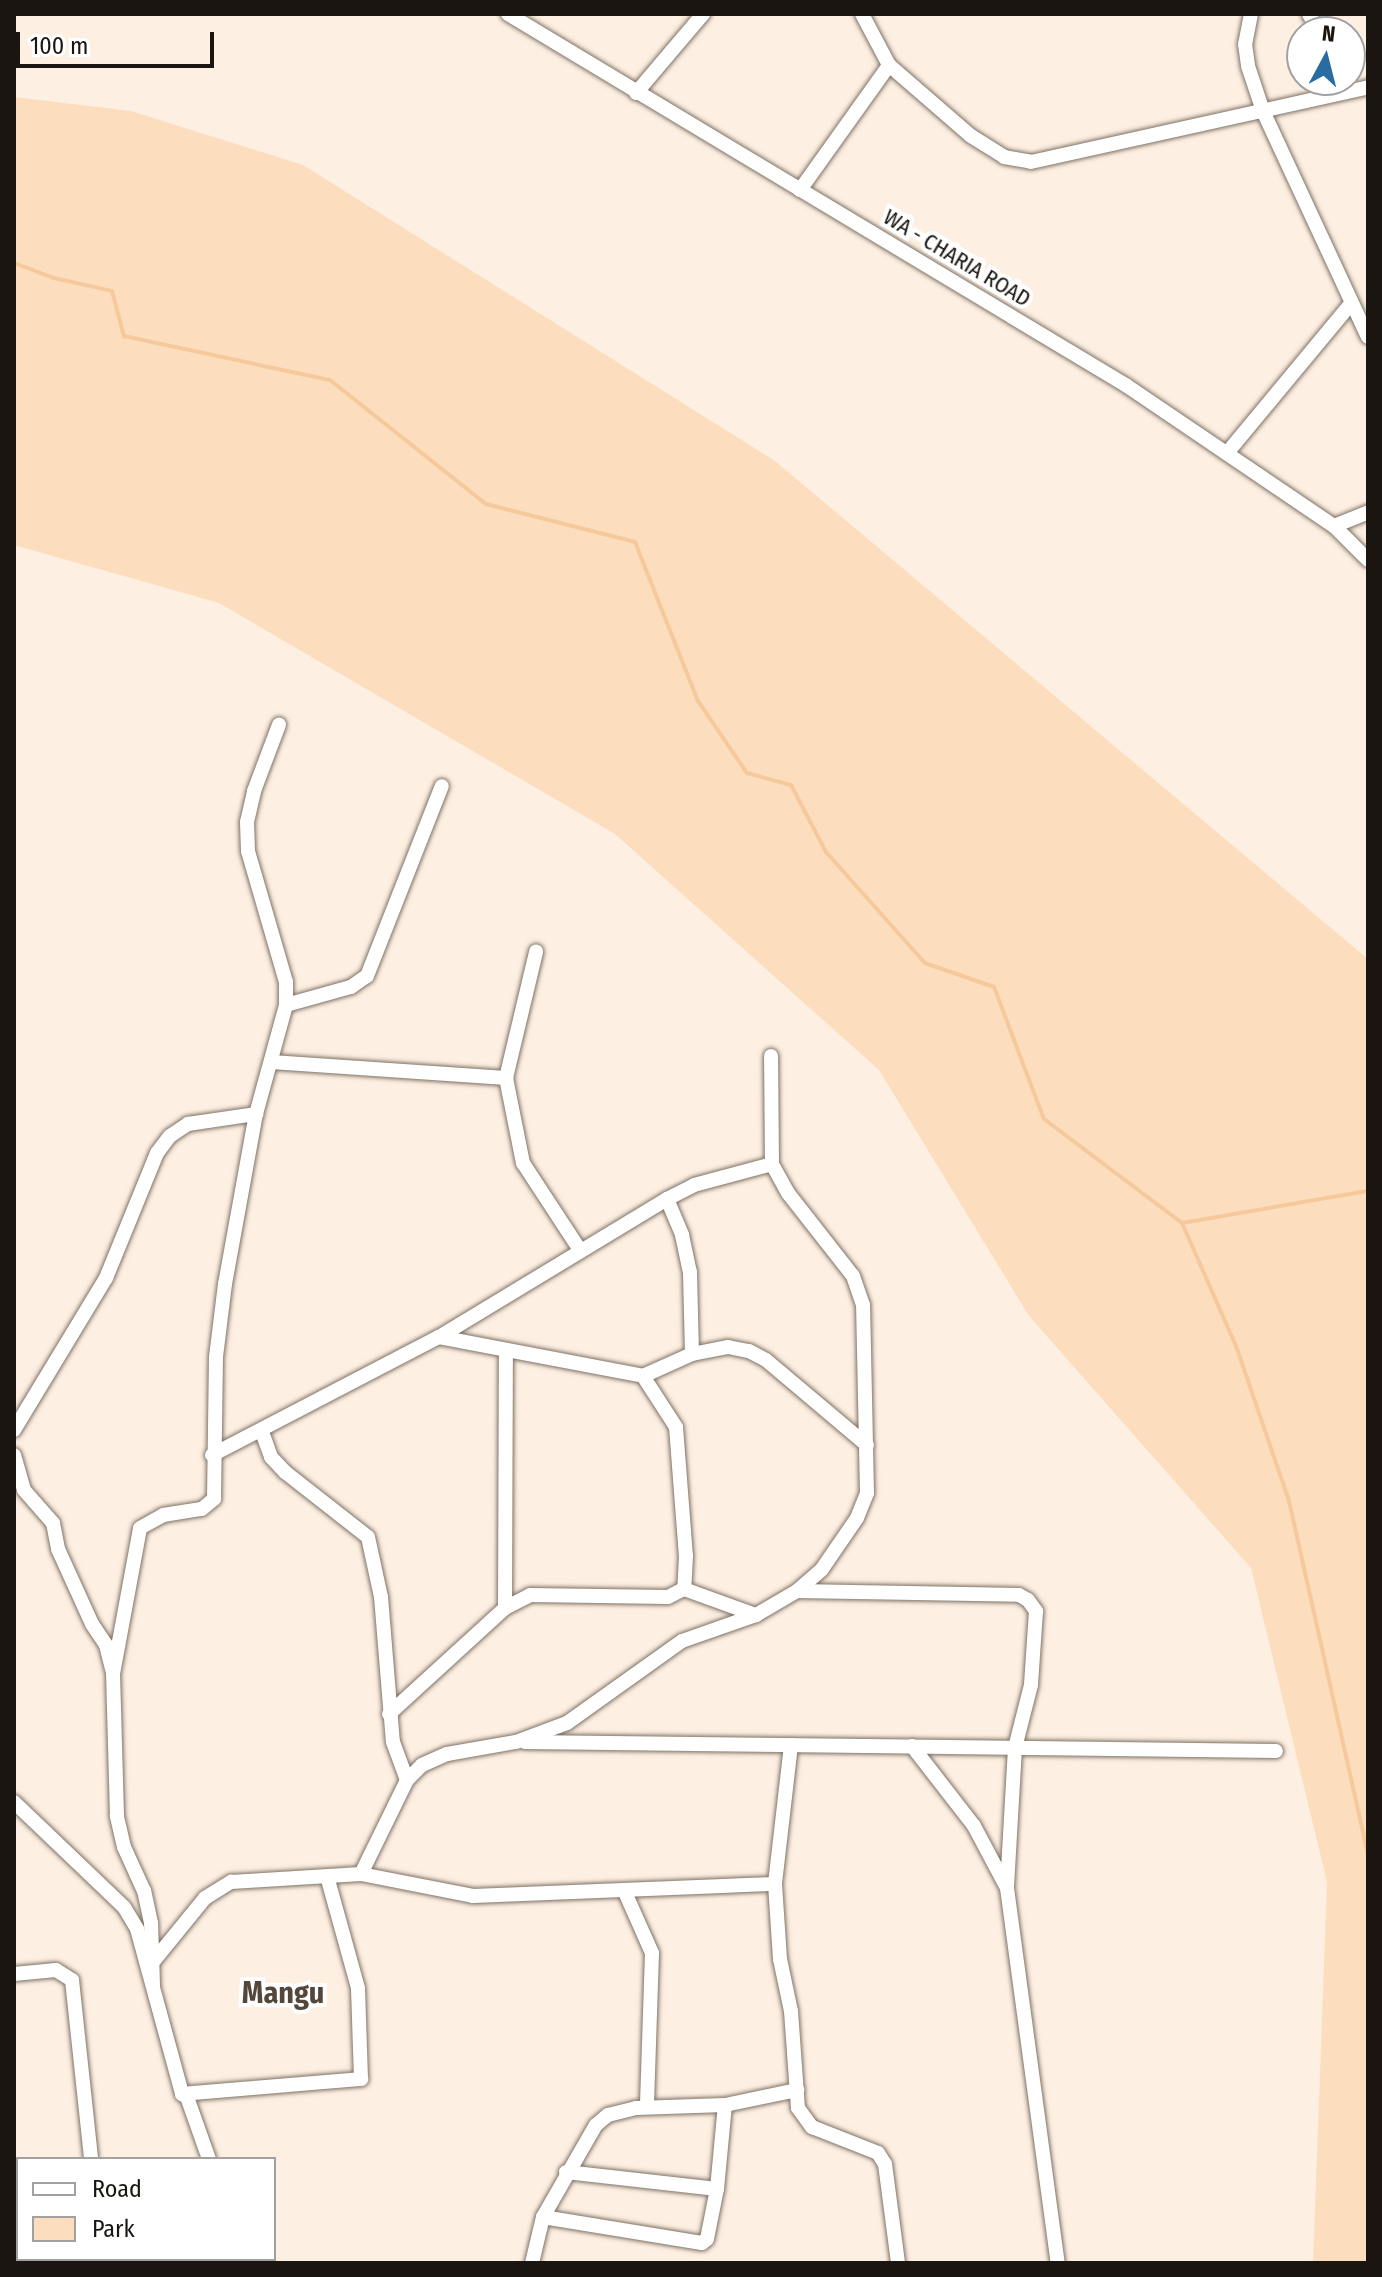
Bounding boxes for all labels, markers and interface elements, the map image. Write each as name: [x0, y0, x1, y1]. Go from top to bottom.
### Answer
scale bar: [20, 16, 218, 66]
north arrow: [1286, 16, 1366, 96]
text: N: [1321, 19, 1337, 48]
text: 100 m: [30, 32, 88, 60]
street label: WA - CHARIA ROAD: [879, 204, 1035, 312]
district label: Mangu: [242, 1975, 324, 2011]
legend: [16, 2157, 276, 2261]
text: Road: [92, 2175, 142, 2203]
text: Park: [92, 2215, 135, 2243]

